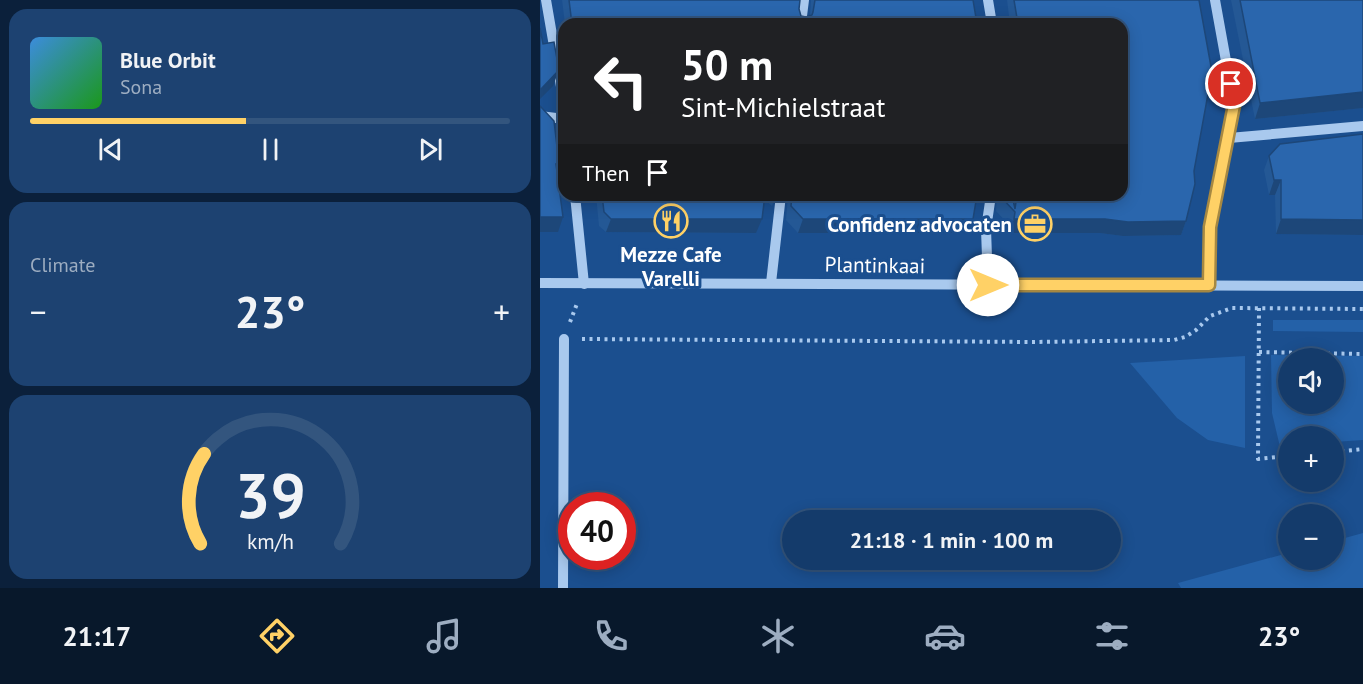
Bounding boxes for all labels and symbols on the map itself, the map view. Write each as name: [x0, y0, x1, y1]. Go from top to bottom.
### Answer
pin: [1205, 58, 1256, 109]
restaurant icon: Mezze Cafe Varelli: [653, 203, 689, 239]
office icon: Confidenz advocaten: [1017, 206, 1053, 242]
place label: Confidenz advocaten: [827, 211, 1012, 238]
place label: Mezze Cafe Varelli: [620, 241, 722, 292]
street label: Plantinkaai: [825, 251, 925, 279]
position arrow: [956, 253, 1020, 317]
speed limit sign: 40: [558, 492, 636, 570]

